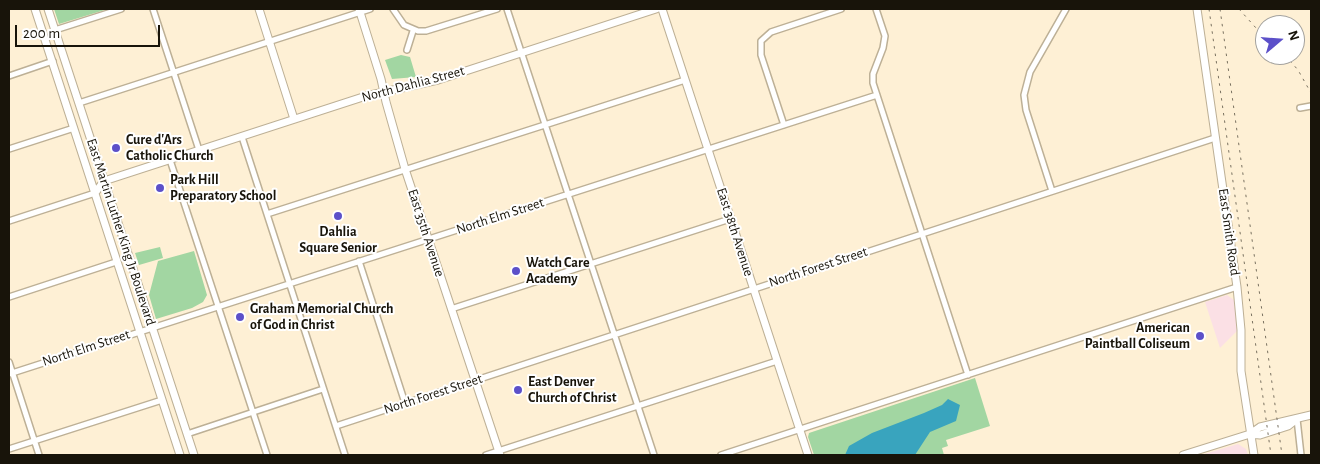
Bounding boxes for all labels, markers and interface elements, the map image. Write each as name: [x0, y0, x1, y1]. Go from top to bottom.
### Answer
scale bar: [18, 15, 162, 47]
north arrow: [1255, 15, 1305, 65]
text: 200 m: [23, 26, 60, 41]
text: N: [1285, 29, 1301, 42]
street label: North Dahlia Street: [360, 62, 466, 106]
place label: Cure d'Ars Catholic Church: [126, 132, 214, 164]
street label: East Martin Luther King Jr Boulevard: [83, 136, 159, 328]
marker: Cure d'Ars Catholic Church: [110, 142, 122, 154]
place label: Park Hill Preparatory School: [170, 172, 276, 204]
marker: Park Hill Preparatory School: [154, 182, 166, 194]
street label: East 38th Avenue: [713, 186, 757, 278]
street label: East 35th Avenue: [404, 187, 448, 279]
street label: East Smith Road: [1215, 187, 1243, 277]
street label: North Elm Street: [454, 194, 546, 238]
marker: Dahlia Square Senior: [332, 210, 344, 222]
place label: Dahlia Square Senior: [299, 224, 377, 256]
street label: North Forest Street: [767, 243, 869, 291]
place label: Watch Care Academy: [526, 255, 589, 288]
marker: Watch Care Academy: [510, 265, 522, 277]
place label: Graham Memorial Church of God in Christ: [250, 301, 393, 334]
marker: Graham Memorial Church of God in Christ: [234, 311, 246, 323]
place label: American Paintball Coliseum: [1085, 320, 1190, 352]
street label: North Elm Street: [40, 326, 132, 370]
marker: American Paintball Coliseum: [1194, 330, 1206, 342]
street label: North Forest Street: [382, 370, 484, 418]
place label: East Denver Church of Christ: [528, 374, 616, 407]
marker: East Denver Church of Christ: [512, 384, 524, 396]

